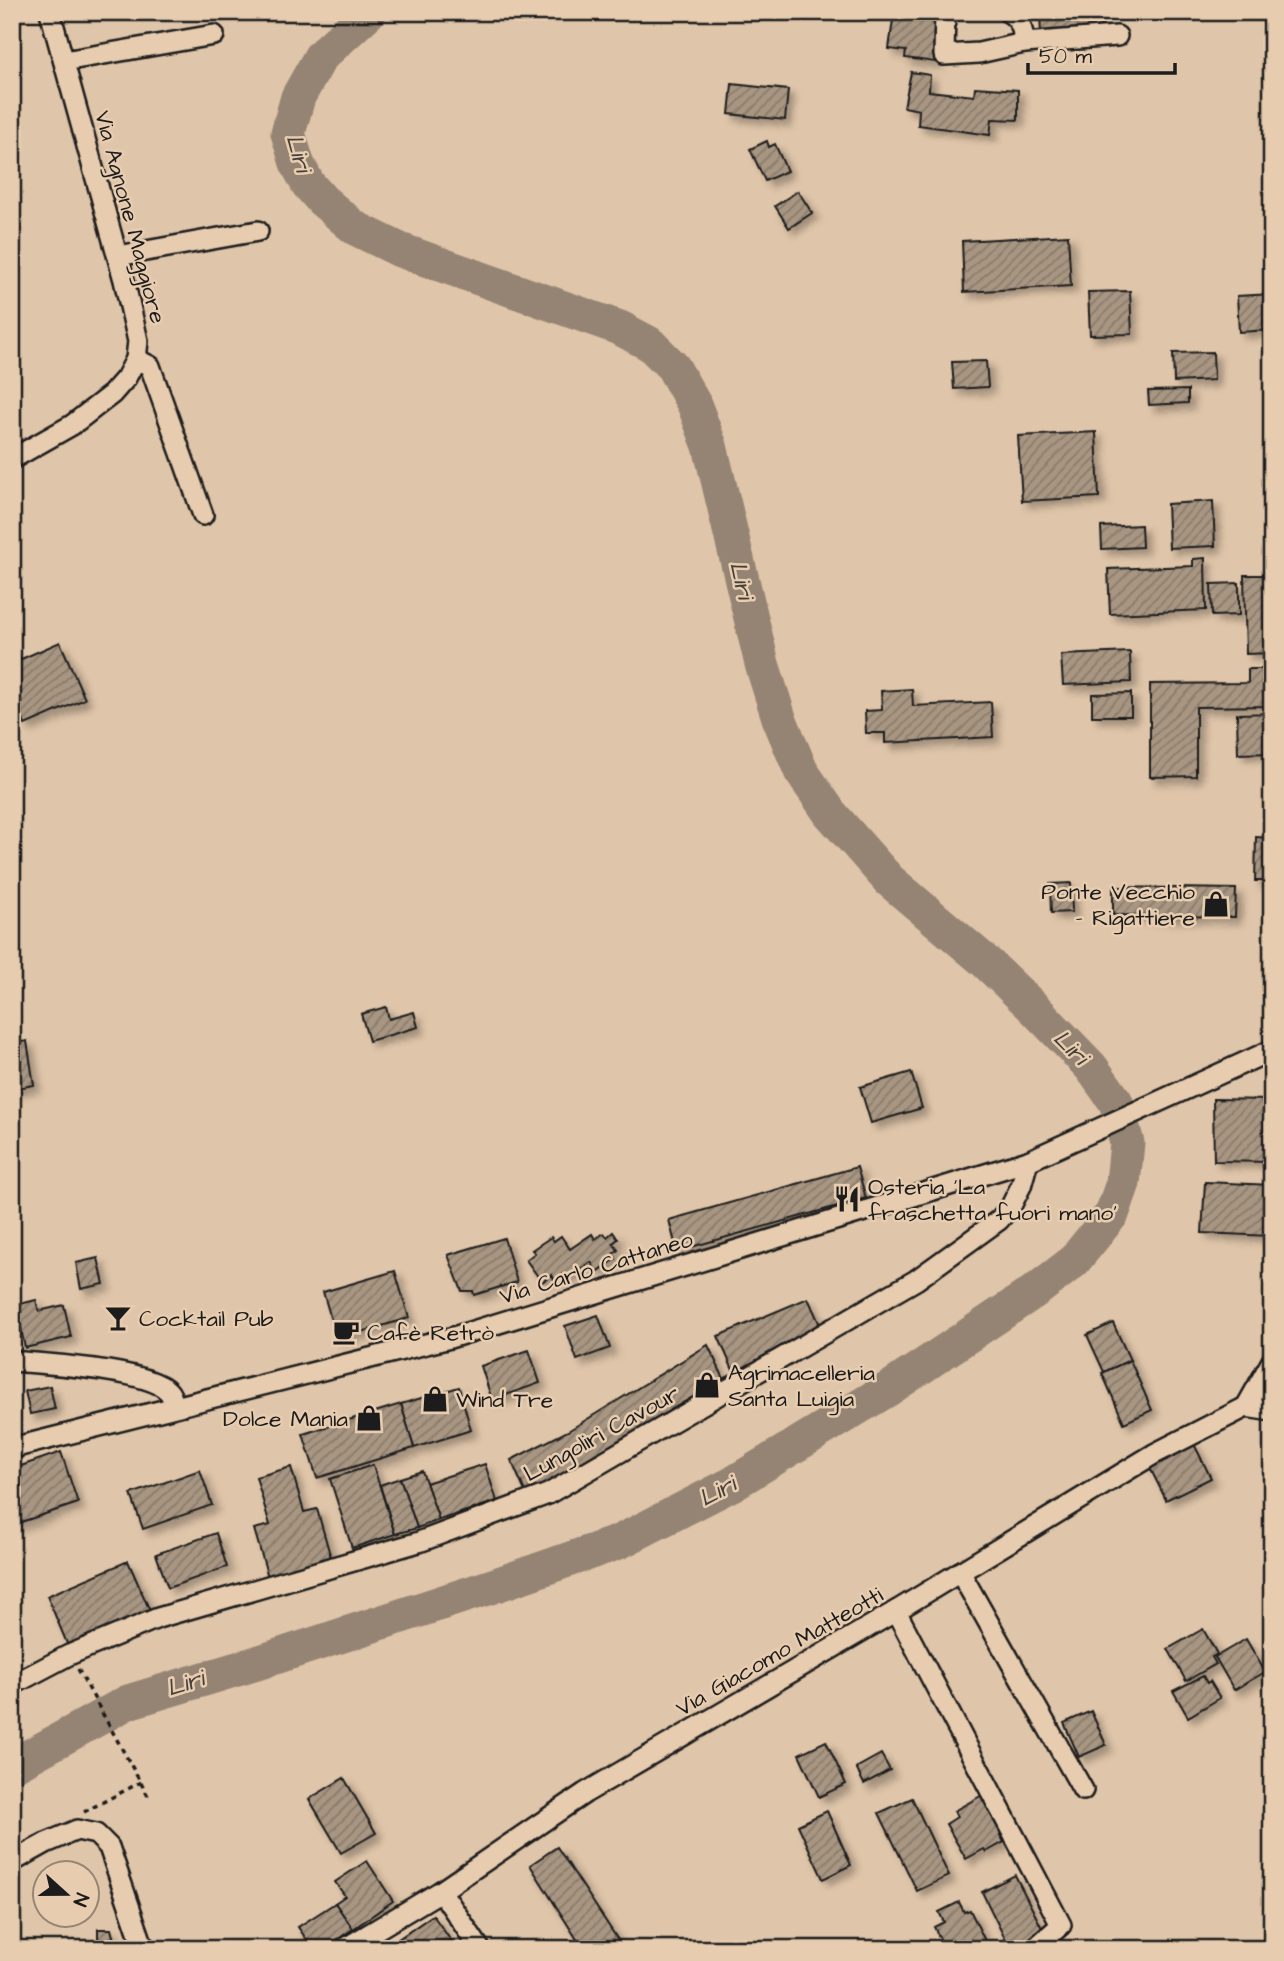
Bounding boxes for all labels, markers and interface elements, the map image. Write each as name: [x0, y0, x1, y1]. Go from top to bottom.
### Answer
scale bar: [1028, 32, 1176, 76]
text: 50 m: [1039, 42, 1093, 71]
street label: Via Agnone Maggiore: [85, 107, 174, 327]
water label: Liri: [277, 131, 320, 179]
water label: Liri: [720, 558, 763, 605]
place label: Ponte Vecchio - Rigattiere: [1041, 876, 1195, 935]
shop icon: Ponte Vecchio - Rigattiere: [1201, 889, 1231, 919]
water label: Liri: [1045, 1023, 1098, 1075]
place label: Osteria 'La fraschetta fuori mano': [868, 1171, 1117, 1229]
restaurant icon: Osteria 'La fraschetta fuori mano': [832, 1184, 862, 1214]
street label: Via Carlo Cattaneo: [496, 1223, 697, 1313]
bar icon: Cocktail Pub: [103, 1303, 133, 1333]
place label: Cocktail Pub: [139, 1303, 274, 1335]
cafe icon: Cafè Retrò: [331, 1317, 361, 1347]
place label: Cafè Retrò: [367, 1317, 494, 1349]
place label: Agrimacelleria Santa Luigia: [728, 1357, 875, 1416]
shop icon: Agrimacelleria Santa Luigia: [692, 1370, 722, 1400]
street label: Lungoliri Cavour: [518, 1378, 686, 1491]
shop icon: Wind Tre: [420, 1384, 450, 1414]
place label: Wind Tre: [456, 1384, 553, 1416]
place label: Dolce Mania: [223, 1403, 348, 1435]
shop icon: Dolce Mania: [354, 1403, 384, 1433]
water label: Liri: [693, 1467, 745, 1516]
street label: Via Giacomo Matteotti: [670, 1579, 889, 1724]
water label: Liri: [162, 1661, 211, 1706]
north arrow: [32, 1860, 102, 1930]
text: N: [66, 1889, 95, 1910]

